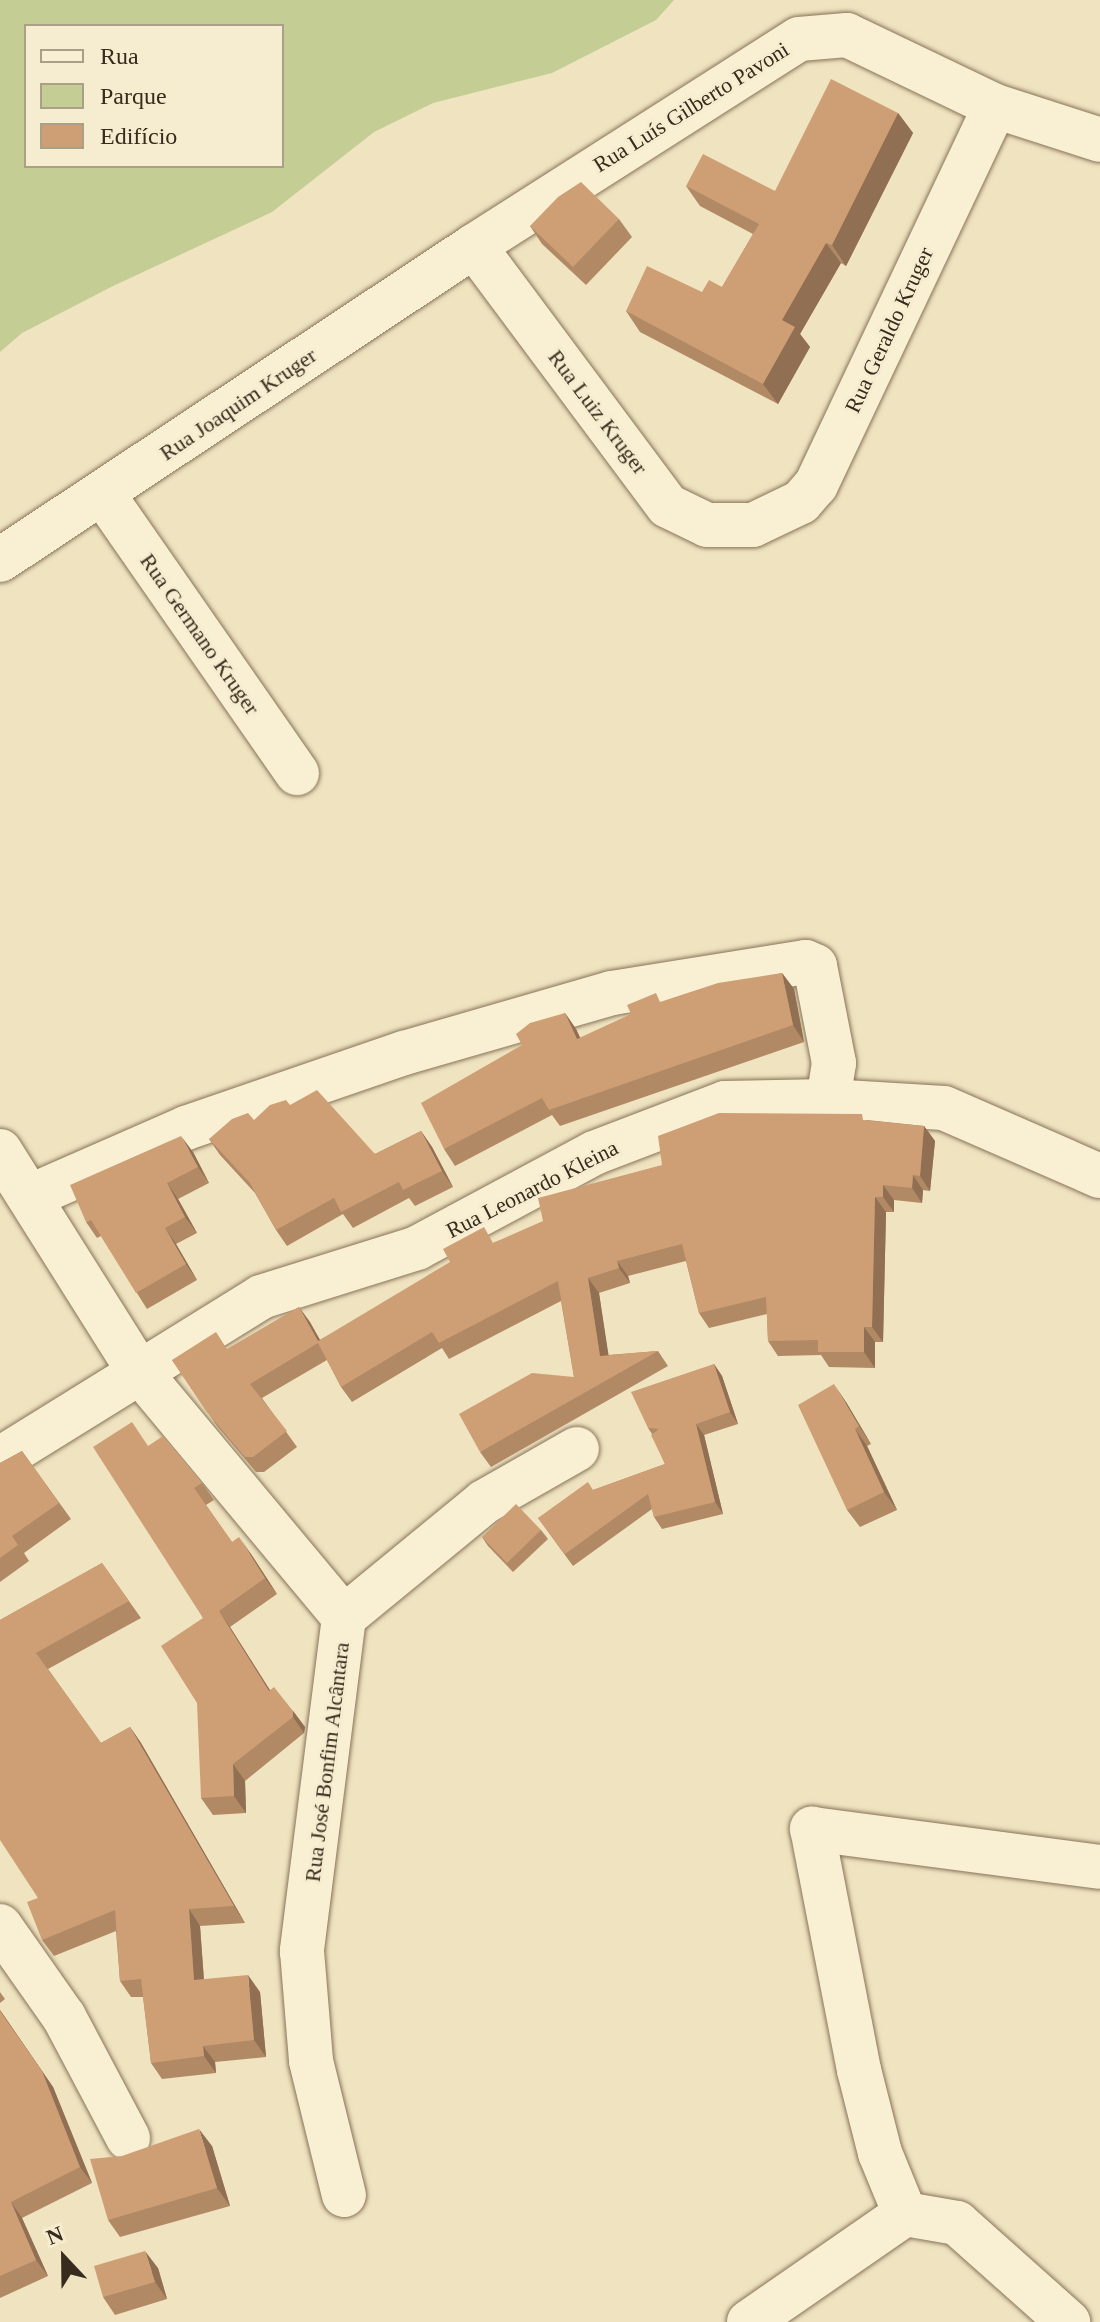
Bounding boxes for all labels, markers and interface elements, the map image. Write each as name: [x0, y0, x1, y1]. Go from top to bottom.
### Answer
legend: [24, 24, 284, 168]
street label: Rua Luís Gilberto Pavoni: [588, 36, 794, 178]
text: Rua: [100, 43, 139, 69]
text: Parque: [100, 83, 167, 109]
text: Edifício: [100, 123, 177, 149]
street label: Rua Geraldo Kruger: [839, 243, 939, 417]
street label: Rua Joaquim Kruger: [155, 342, 321, 466]
street label: Rua Luiz Kruger: [543, 345, 653, 479]
street label: Rua Germano Kruger: [135, 548, 265, 720]
street label: Rua Leonardo Kleina: [442, 1134, 622, 1244]
street label: Rua José Bonfim Alcântara: [299, 1640, 355, 1884]
north arrow: [24, 2218, 104, 2298]
text: N: [43, 2221, 67, 2250]

